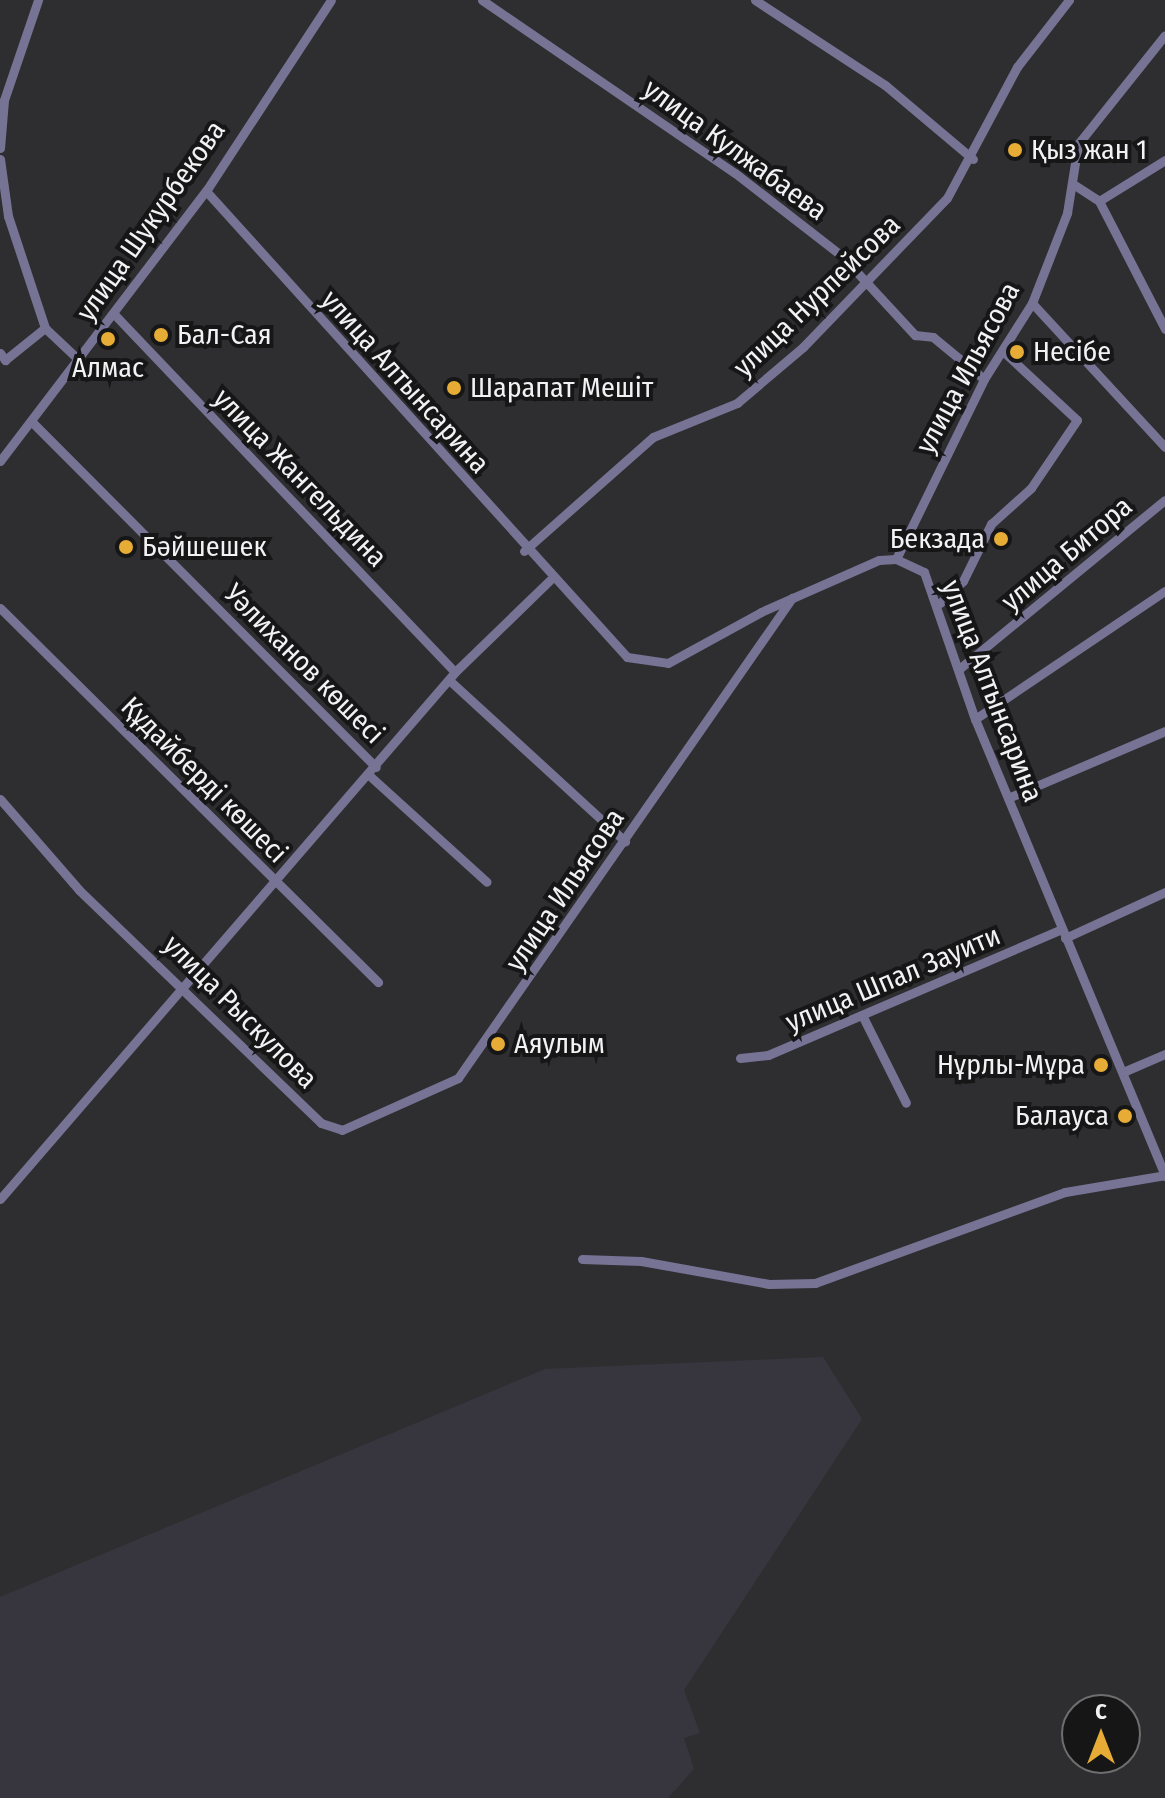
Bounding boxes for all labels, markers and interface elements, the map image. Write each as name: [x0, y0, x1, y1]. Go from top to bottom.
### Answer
street label: улица Кулжабаева: [637, 72, 833, 228]
street label: улица Шукурбекова: [69, 115, 233, 327]
place label: Қыз жан 1: [1031, 133, 1147, 167]
marker: Қыз жан 1: [1006, 141, 1024, 159]
street label: улица Нурпейсова: [727, 208, 907, 384]
street label: улица Ильясова: [909, 277, 1027, 459]
street label: улица Алтынсарина: [314, 284, 496, 480]
place label: Бал-Сая: [177, 318, 272, 352]
marker: Бал-Сая: [152, 326, 170, 344]
marker: Алмас: [99, 330, 117, 348]
place label: Несібе: [1033, 335, 1111, 369]
marker: Несібе: [1008, 343, 1026, 361]
place label: Алмас: [72, 351, 144, 385]
place label: Шарапат Мешіт: [470, 371, 653, 405]
marker: Шарапат Мешіт: [445, 379, 463, 397]
street label: улица Жангельдина: [206, 382, 394, 574]
street label: улица Битора: [995, 490, 1139, 618]
place label: Бекзада: [890, 522, 985, 556]
place label: Бәйшешек: [142, 530, 267, 564]
marker: Бекзада: [992, 530, 1010, 548]
marker: Бәйшешек: [117, 538, 135, 556]
street label: улица Алтынсарина: [934, 575, 1050, 807]
street label: Уәлиханов көшесі: [217, 577, 391, 751]
street label: Құдайберді көшесі: [114, 690, 294, 870]
street label: улица Ильясова: [498, 802, 632, 978]
street label: улица Шпал Зауити: [781, 919, 1005, 1039]
street label: улица Рыскулова: [156, 928, 324, 1096]
place label: Аяулым: [514, 1027, 605, 1061]
marker: Аяулым: [489, 1035, 507, 1053]
place label: Нұрлы-Мұра: [937, 1048, 1085, 1082]
marker: Нұрлы-Мұра: [1092, 1056, 1110, 1074]
place label: Балауса: [1015, 1099, 1109, 1133]
marker: Балауса: [1116, 1107, 1134, 1125]
north arrow: [1061, 1694, 1141, 1774]
text: С: [1095, 1698, 1107, 1725]

